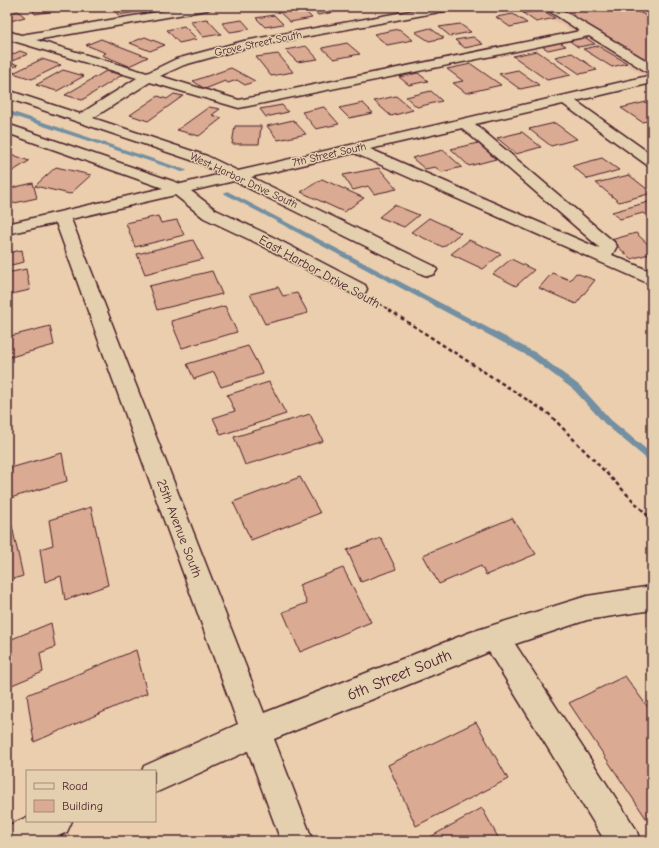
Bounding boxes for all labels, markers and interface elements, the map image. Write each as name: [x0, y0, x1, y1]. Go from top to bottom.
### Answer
street label: Grove Street South: [213, 28, 303, 59]
street label: 7th Street South: [291, 140, 368, 169]
street label: West Harbor Drive South: [188, 150, 300, 211]
street label: East Harbor Drive South: [257, 232, 383, 311]
street label: 25th Avenue South: [154, 477, 205, 580]
street label: 6th Street South: [344, 646, 454, 704]
legend: [26, 770, 156, 822]
text: Road: [62, 779, 88, 793]
text: Building: [62, 799, 103, 813]

